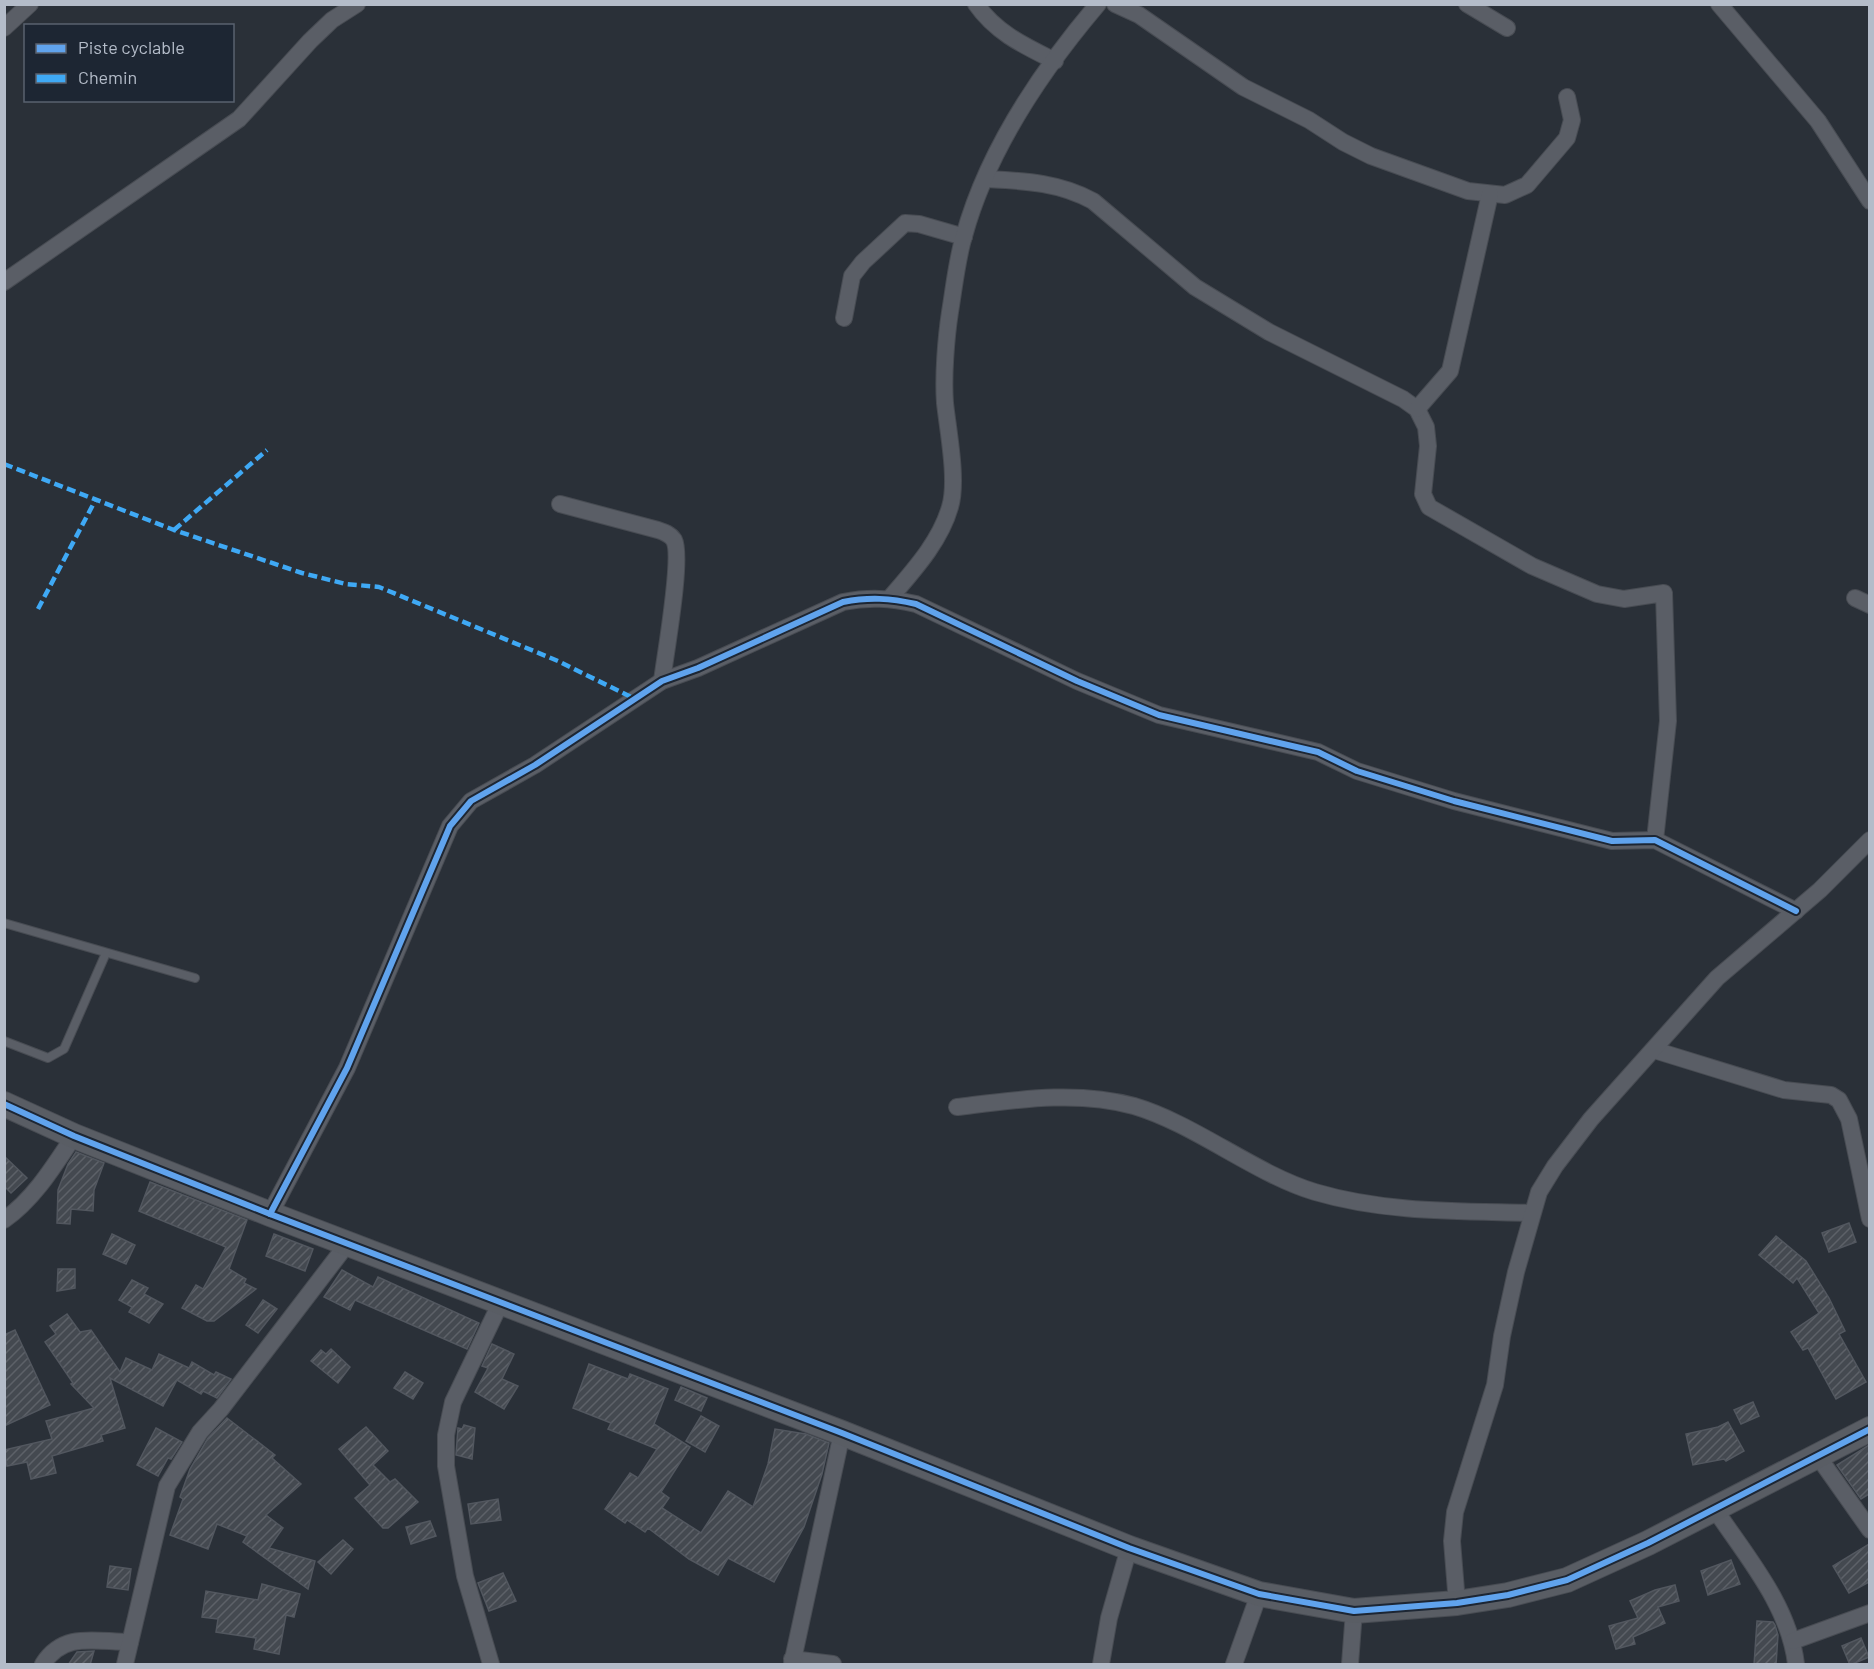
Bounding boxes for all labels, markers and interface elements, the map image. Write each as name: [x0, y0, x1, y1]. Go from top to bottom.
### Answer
legend: [24, 24, 234, 102]
text: Piste cyclable: [78, 36, 185, 58]
text: Chemin: [78, 66, 137, 88]

